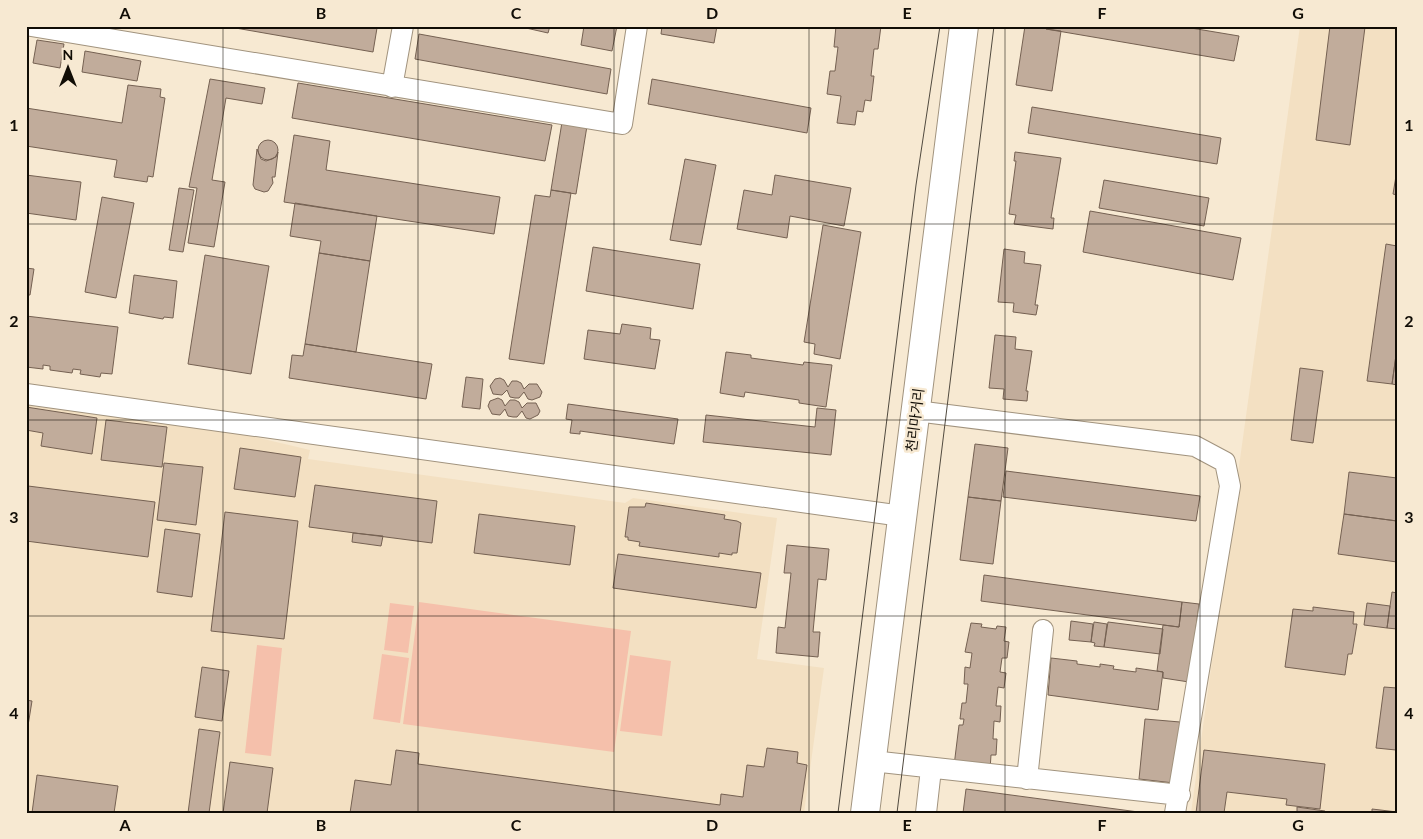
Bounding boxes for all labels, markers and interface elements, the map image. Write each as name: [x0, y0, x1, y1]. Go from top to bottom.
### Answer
text: A: [118, 3, 131, 22]
text: B: [316, 3, 326, 22]
text: C: [511, 3, 522, 22]
text: D: [706, 3, 718, 22]
text: E: [902, 3, 912, 22]
text: F: [1097, 3, 1107, 22]
text: G: [1292, 3, 1304, 22]
north arrow: [42, 42, 92, 92]
text: N: [63, 46, 73, 63]
text: 1: [9, 115, 19, 134]
text: 1: [1404, 115, 1414, 134]
text: 2: [9, 311, 19, 330]
text: 2: [1404, 311, 1414, 330]
street label: 천리마거리: [902, 387, 927, 453]
text: 3: [9, 507, 19, 526]
text: 3: [1404, 507, 1414, 526]
text: 4: [9, 703, 19, 722]
text: 4: [1404, 703, 1414, 722]
text: A: [118, 815, 131, 834]
text: B: [316, 815, 326, 834]
text: C: [511, 815, 522, 834]
text: D: [706, 815, 718, 834]
text: E: [902, 815, 912, 834]
text: F: [1097, 815, 1107, 834]
text: G: [1292, 815, 1304, 834]

